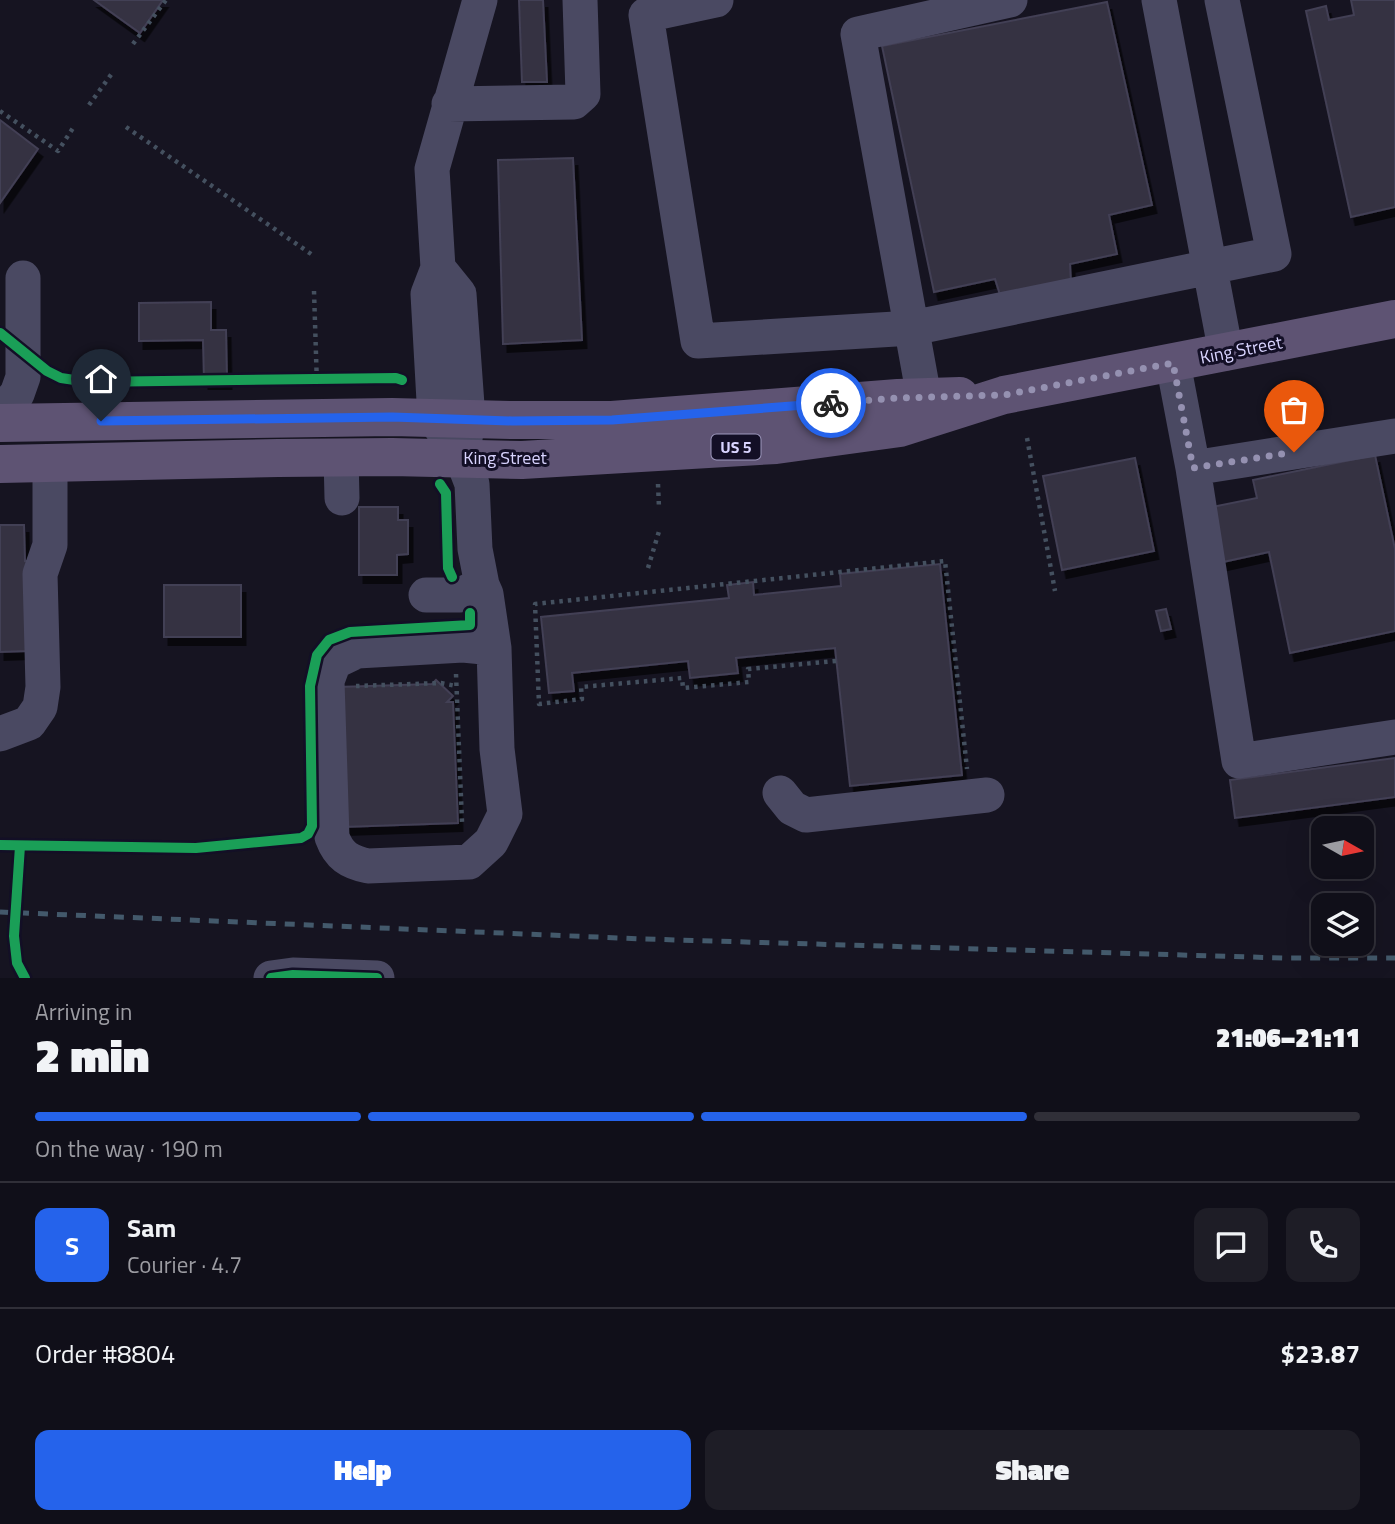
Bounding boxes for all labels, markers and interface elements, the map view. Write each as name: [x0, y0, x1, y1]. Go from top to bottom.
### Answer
street label: King Street: [1197, 328, 1285, 371]
pin: [71, 349, 131, 421]
icon: home: [82, 360, 120, 398]
courier: [796, 368, 866, 438]
pin: [1264, 380, 1324, 452]
icon: bike: [812, 384, 850, 422]
icon: bag: [1275, 391, 1313, 429]
road number: US 5: [712, 434, 760, 460]
street label: King Street: [463, 444, 547, 471]
north arrow: [1311, 816, 1374, 878]
map controls: [1311, 816, 1374, 956]
button: layers: [1311, 893, 1374, 956]
text: Arriving in: [35, 994, 132, 1029]
text: 21:06–21:11: [1216, 1018, 1360, 1057]
text: 2 min: [35, 1020, 149, 1090]
text: On the way · 190 m: [35, 1131, 223, 1166]
text: Sam: [127, 1208, 176, 1247]
button: chat: [1194, 1208, 1268, 1282]
button: phone: [1286, 1208, 1360, 1282]
text: S: [65, 1226, 79, 1265]
text: Courier · 4.7: [127, 1247, 242, 1282]
text: Order #8804: [35, 1334, 175, 1373]
text: $23.87: [1281, 1334, 1360, 1373]
button: Help: [35, 1430, 691, 1510]
button: Share: [705, 1430, 1360, 1510]

